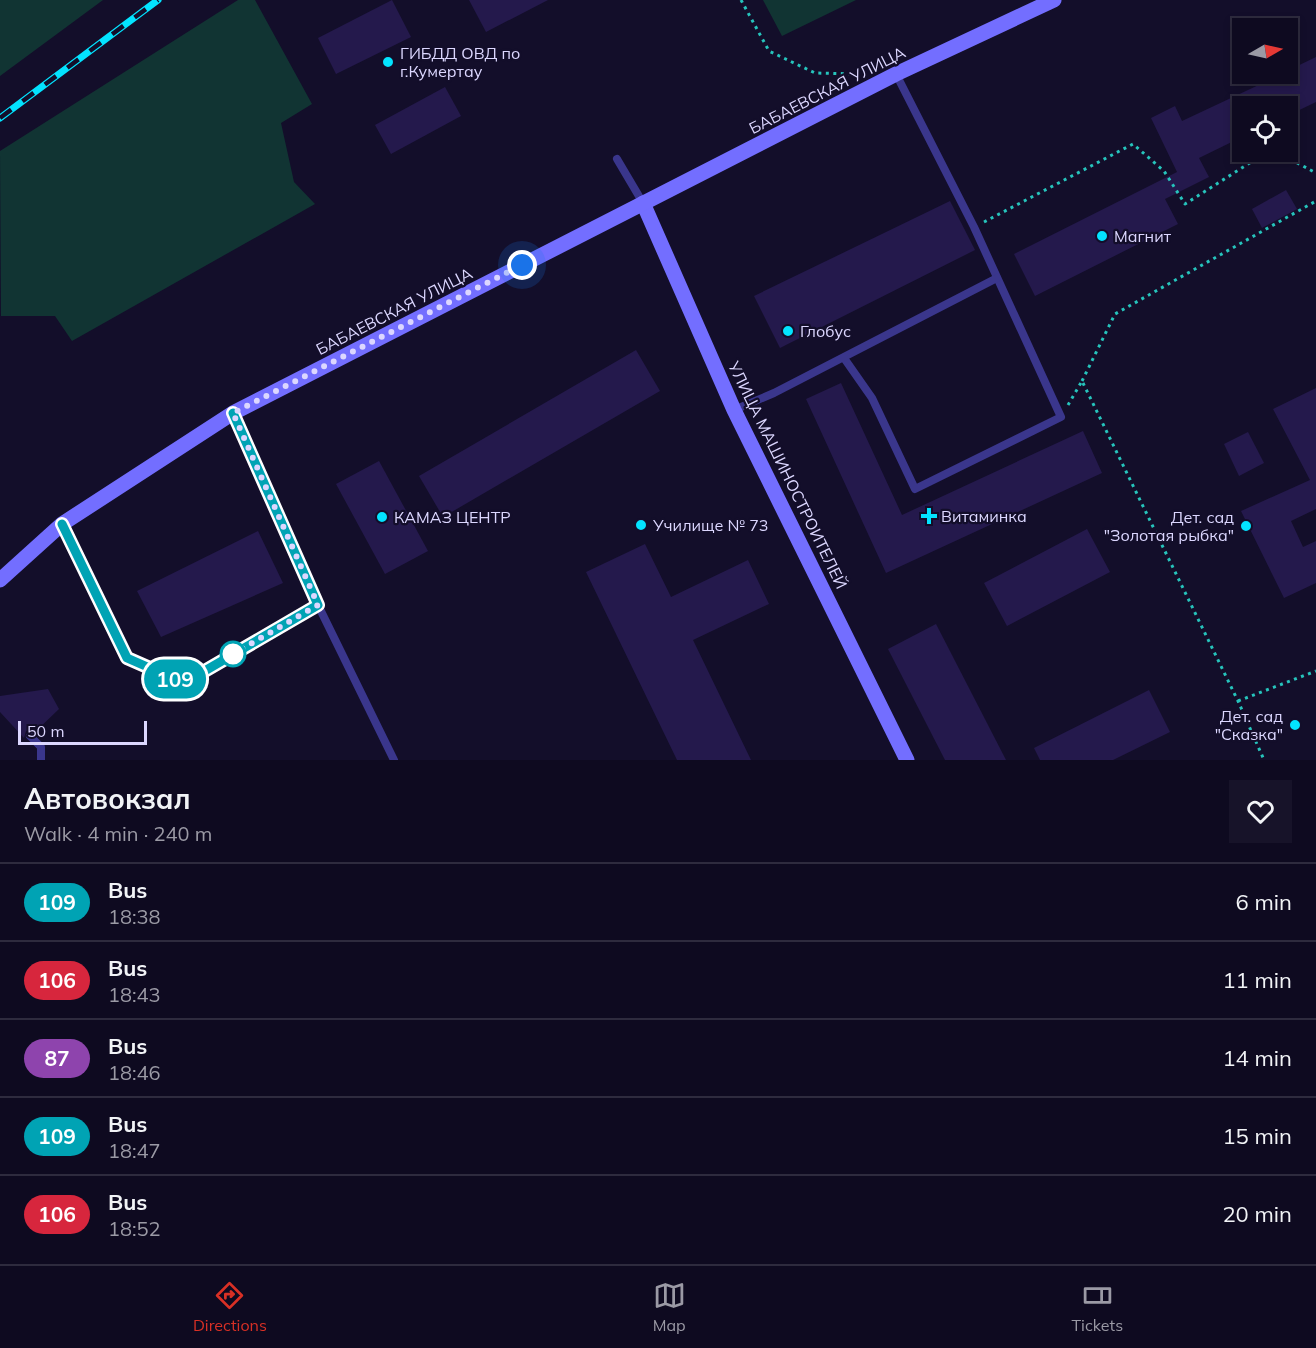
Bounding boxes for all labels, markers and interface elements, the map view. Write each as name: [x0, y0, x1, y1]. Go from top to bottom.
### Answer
north arrow: [1232, 18, 1298, 84]
map controls: [1232, 18, 1298, 162]
street label: БАБАЕВСКАЯ УЛИЦА: [745, 42, 909, 138]
place label: ГИБДД ОВД по г.Кумертау: [400, 43, 520, 81]
marker: ГИБДД ОВД по г.Кумертау: [381, 55, 395, 69]
button: locate: [1232, 96, 1298, 162]
place label: Магнит: [1114, 226, 1172, 246]
marker: Магнит: [1095, 229, 1109, 243]
your location: [507, 250, 537, 280]
street label: БАБАЕВСКАЯ УЛИЦА: [312, 263, 476, 359]
place label: Глобус: [800, 321, 851, 341]
marker: Глобус: [781, 324, 795, 338]
street label: УЛИЦА МАШИНОСТРОИТЕЛЕЙ: [724, 357, 852, 592]
place label: Витаминка: [941, 506, 1027, 526]
place label: КАМАЗ ЦЕНТР: [394, 507, 511, 527]
place label: Дет. сад "Золотая рыбка": [1104, 507, 1234, 545]
marker: Витаминка: [922, 509, 936, 523]
marker: КАМАЗ ЦЕНТР: [375, 510, 389, 524]
place label: Училище № 73: [652, 515, 768, 535]
marker: Училище № 73: [634, 518, 648, 532]
marker: Дет. сад "Золотая рыбка": [1239, 519, 1253, 533]
unlabelled marker: [220, 641, 246, 667]
line badge: 109: [140, 660, 210, 698]
text: 109: [156, 666, 194, 692]
place label: Дет. сад "Сказка": [1215, 706, 1283, 744]
scale bar: [18, 718, 147, 746]
marker: Дет. сад "Сказка": [1288, 718, 1302, 732]
text: 50 m: [27, 721, 64, 741]
button: heart: [1229, 780, 1292, 843]
text: Автовокзал: [24, 781, 191, 816]
text: Walk · 4 min · 240 m: [24, 821, 212, 846]
text: Bus: [108, 876, 147, 904]
text: 6 min: [1236, 888, 1292, 916]
text: 109: [38, 889, 76, 915]
text: 18:38: [108, 904, 161, 929]
text: Bus: [108, 954, 147, 982]
text: 11 min: [1222, 966, 1292, 994]
text: 106: [38, 967, 76, 993]
text: 18:43: [108, 982, 161, 1007]
text: Bus: [108, 1032, 147, 1060]
text: 14 min: [1222, 1044, 1292, 1072]
text: 87: [44, 1045, 70, 1071]
text: 18:46: [108, 1060, 161, 1085]
text: Bus: [108, 1110, 147, 1138]
text: 15 min: [1222, 1122, 1292, 1150]
text: 109: [38, 1123, 76, 1149]
text: 18:47: [108, 1138, 161, 1163]
text: Bus: [108, 1188, 147, 1216]
text: 20 min: [1222, 1200, 1292, 1228]
text: 106: [38, 1201, 76, 1227]
text: 18:52: [108, 1216, 161, 1241]
tab: Directions: [193, 1279, 267, 1335]
tab: Map: [653, 1279, 686, 1335]
tab: Tickets: [1071, 1279, 1123, 1335]

